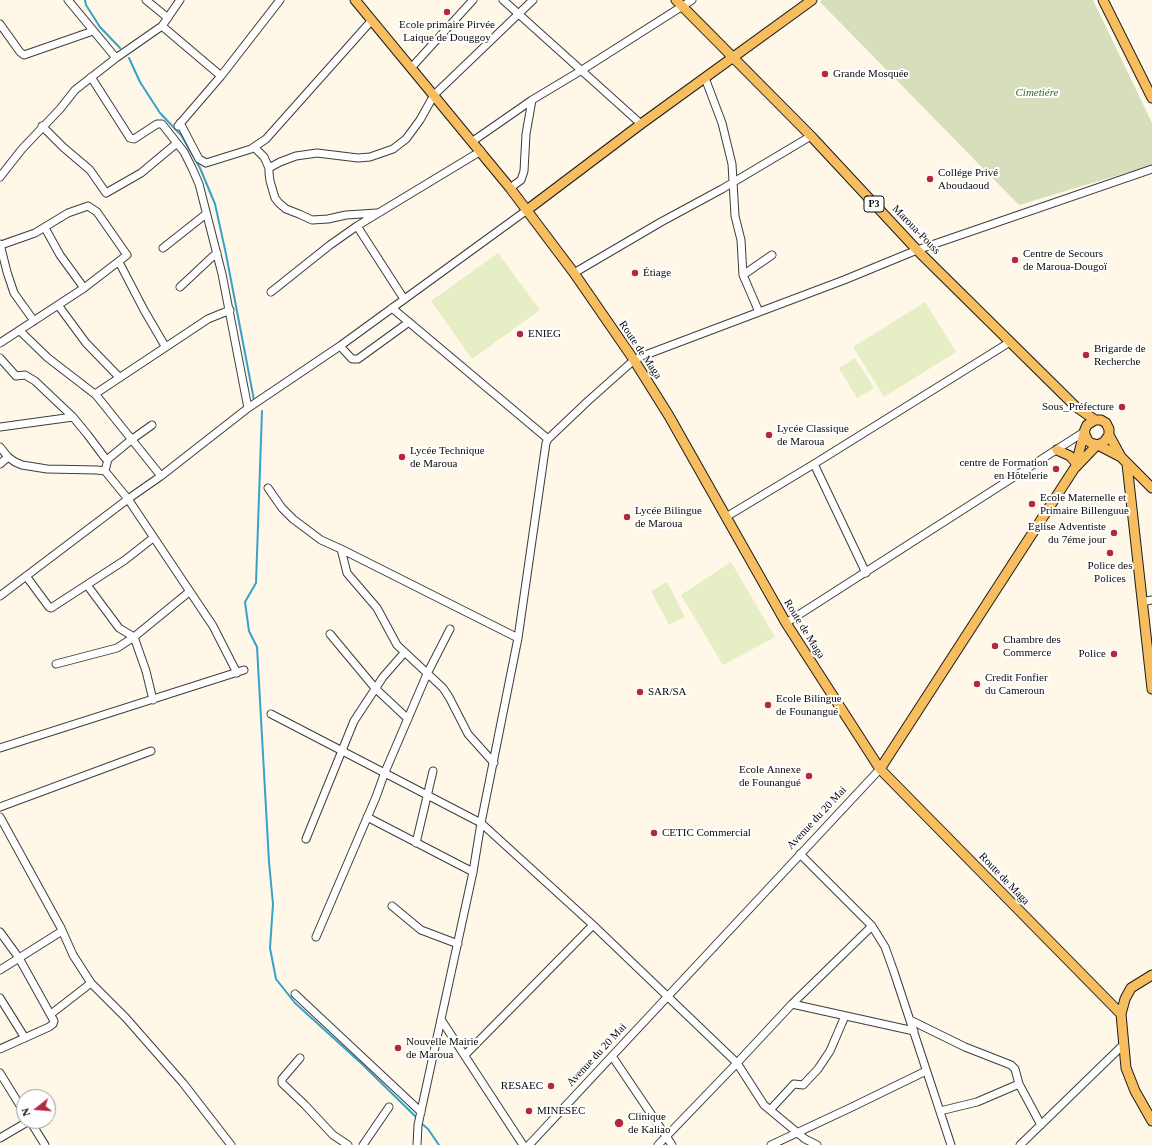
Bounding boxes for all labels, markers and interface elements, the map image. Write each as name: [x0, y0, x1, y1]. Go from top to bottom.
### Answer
marker: Ecole primaire Pirvée Laique de Douggoy: [442, 7, 452, 17]
place label: Ecole primaire Pirvée Laique de Douggoy: [399, 18, 495, 44]
place label: Grande Mosquée: [833, 67, 908, 81]
marker: Grande Mosquée: [820, 69, 830, 79]
park label: Cimetiére: [1016, 86, 1058, 100]
place label: Collége Privé Aboudaoud: [938, 166, 998, 192]
marker: Collége Privé Aboudaoud: [925, 174, 935, 184]
road number: P3: [864, 196, 884, 212]
street label: Maroua-Pouss: [889, 203, 943, 257]
place label: Centre de Secours de Maroua-Dougoï: [1023, 247, 1107, 273]
marker: Centre de Secours de Maroua-Dougoï: [1010, 255, 1020, 265]
place label: Étiage: [643, 266, 671, 280]
marker: Étiage: [630, 268, 640, 278]
street label: Route de Maga: [616, 318, 664, 382]
place label: ENIEG: [528, 327, 561, 341]
marker: ENIEG: [515, 329, 525, 339]
place label: Brigarde de Recherche: [1094, 342, 1146, 368]
marker: Brigarde de Recherche: [1081, 350, 1091, 360]
place label: Sous_Préfecture: [1042, 400, 1114, 414]
marker: Sous_Préfecture: [1117, 402, 1127, 412]
place label: Lycée Classique de Maroua: [777, 422, 849, 448]
marker: Lycée Classique de Maroua: [764, 430, 774, 440]
place label: Lycée Technique de Maroua: [410, 444, 485, 470]
marker: Lycée Technique de Maroua: [397, 452, 407, 462]
place label: centre de Formation en Hôtelerie: [959, 456, 1048, 482]
marker: centre de Formation en Hôtelerie: [1051, 464, 1061, 474]
place label: Ecole Maternelle et Primaire Billenguue: [1040, 491, 1129, 517]
marker: Ecole Maternelle et Primaire Billenguue: [1027, 499, 1037, 509]
place label: Lycée Bilingue de Maroua: [635, 504, 702, 530]
marker: Lycée Bilingue de Maroua: [622, 512, 632, 522]
place label: Eglise Adventiste du 7éme jour: [1028, 520, 1106, 546]
marker: Eglise Adventiste du 7éme jour: [1109, 528, 1119, 538]
marker: Police des Polices: [1105, 548, 1115, 558]
place label: Police des Polices: [1088, 559, 1132, 585]
street label: Route de Maga: [781, 597, 827, 661]
place label: Chambre des Commerce: [1003, 633, 1061, 659]
marker: Chambre des Commerce: [990, 641, 1000, 651]
place label: Police: [1079, 647, 1106, 661]
marker: Police: [1109, 649, 1119, 659]
place label: Credit Fonfier du Cameroun: [985, 671, 1048, 697]
marker: Credit Fonfier du Cameroun: [972, 679, 982, 689]
place label: SAR/SA: [648, 685, 687, 699]
marker: SAR/SA: [635, 687, 645, 697]
place label: Ecole Bilingue de Founangué: [776, 692, 842, 718]
marker: Ecole Bilingue de Founangué: [763, 700, 773, 710]
place label: Ecole Annexe de Founangué: [739, 763, 801, 789]
marker: Ecole Annexe de Founangué: [804, 771, 814, 781]
street label: Avenue du 20 Mai: [784, 784, 850, 852]
place label: CETIC Commercial: [662, 826, 751, 840]
marker: CETIC Commercial: [649, 828, 659, 838]
street label: Route de Maga: [976, 850, 1032, 908]
street label: Avenue du 20 Mai: [564, 1021, 630, 1089]
place label: Nouvelle Mairie de Maroua: [406, 1035, 478, 1061]
marker: Nouvelle Mairie de Maroua: [393, 1043, 403, 1053]
place label: RESAEC: [501, 1079, 543, 1093]
marker: RESAEC: [546, 1081, 556, 1091]
north arrow: [16, 1089, 56, 1129]
place label: MINESEC: [537, 1104, 585, 1118]
marker: MINESEC: [524, 1106, 534, 1116]
text: N: [19, 1107, 32, 1118]
place label: Clinique de Kaliao: [628, 1110, 670, 1136]
marker: Clinique de Kaliao: [613, 1117, 625, 1129]

